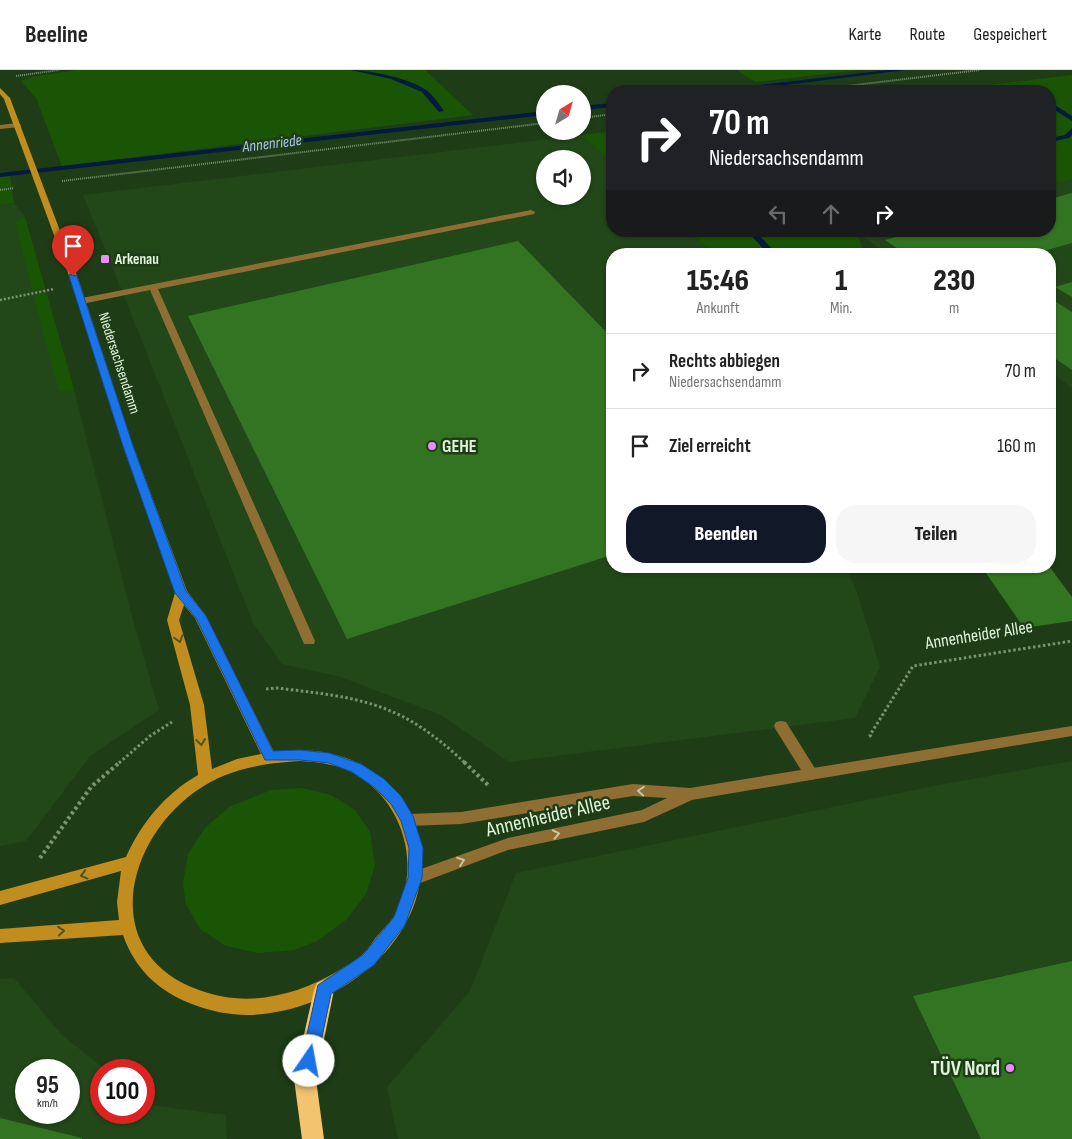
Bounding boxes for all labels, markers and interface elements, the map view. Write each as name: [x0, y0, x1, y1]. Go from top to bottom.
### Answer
text: Beeline: [25, 20, 88, 49]
text: Karte: [849, 24, 882, 45]
text: Route: [910, 24, 945, 45]
text: Gespeichert: [973, 24, 1047, 45]
north arrow: [536, 85, 591, 140]
map controls: [536, 85, 591, 205]
text: 70 m: [709, 102, 769, 145]
icon: right: [626, 105, 691, 170]
water label: Annenriede: [240, 131, 303, 157]
text: Niedersachsendamm: [709, 145, 864, 172]
button: sound: [536, 150, 591, 205]
icon: left: [764, 200, 792, 228]
icon: ahead: [817, 200, 845, 228]
icon: right: [870, 200, 898, 228]
pin: [52, 225, 94, 276]
icon: arrive: [59, 232, 87, 260]
place label: Arkenau: [114, 250, 159, 269]
marker: Arkenau: [99, 253, 111, 265]
text: 15:46: [687, 263, 749, 299]
text: 1: [835, 263, 847, 299]
text: 230: [933, 263, 975, 299]
text: Ankunft: [696, 299, 740, 318]
text: Min.: [830, 299, 852, 318]
text: m: [949, 299, 959, 318]
street label: Niedersachsendamm: [94, 310, 144, 416]
text: Rechts abbiegen: [669, 350, 780, 373]
icon: right: [626, 357, 654, 385]
text: 70 m: [1005, 360, 1036, 383]
text: Niedersachsendamm: [669, 373, 782, 392]
icon: arrive: [626, 432, 654, 460]
text: Ziel erreicht: [669, 435, 751, 458]
text: 160 m: [997, 435, 1036, 458]
place label: GEHE: [442, 436, 477, 457]
marker: GEHE: [426, 440, 438, 452]
button: Beenden: [626, 505, 826, 563]
button: Teilen: [836, 505, 1036, 563]
street label: Annenheider Allee: [923, 616, 1034, 654]
one-way arrow: [173, 635, 183, 643]
one-way arrow: [195, 738, 206, 746]
one-way arrow: [637, 785, 645, 796]
street label: Annenheider Allee: [483, 790, 613, 843]
one-way arrow: [551, 830, 560, 840]
one-way arrow: [456, 857, 464, 867]
one-way arrow: [80, 870, 88, 880]
one-way arrow: [58, 925, 66, 936]
position arrow: [282, 1034, 334, 1086]
place label: TÜV Nord: [931, 1056, 1000, 1081]
speed limit sign: 100: [90, 1059, 155, 1124]
marker: TÜV Nord: [1004, 1062, 1016, 1074]
text: 95: [36, 1070, 59, 1101]
text: km/h: [37, 1096, 58, 1111]

